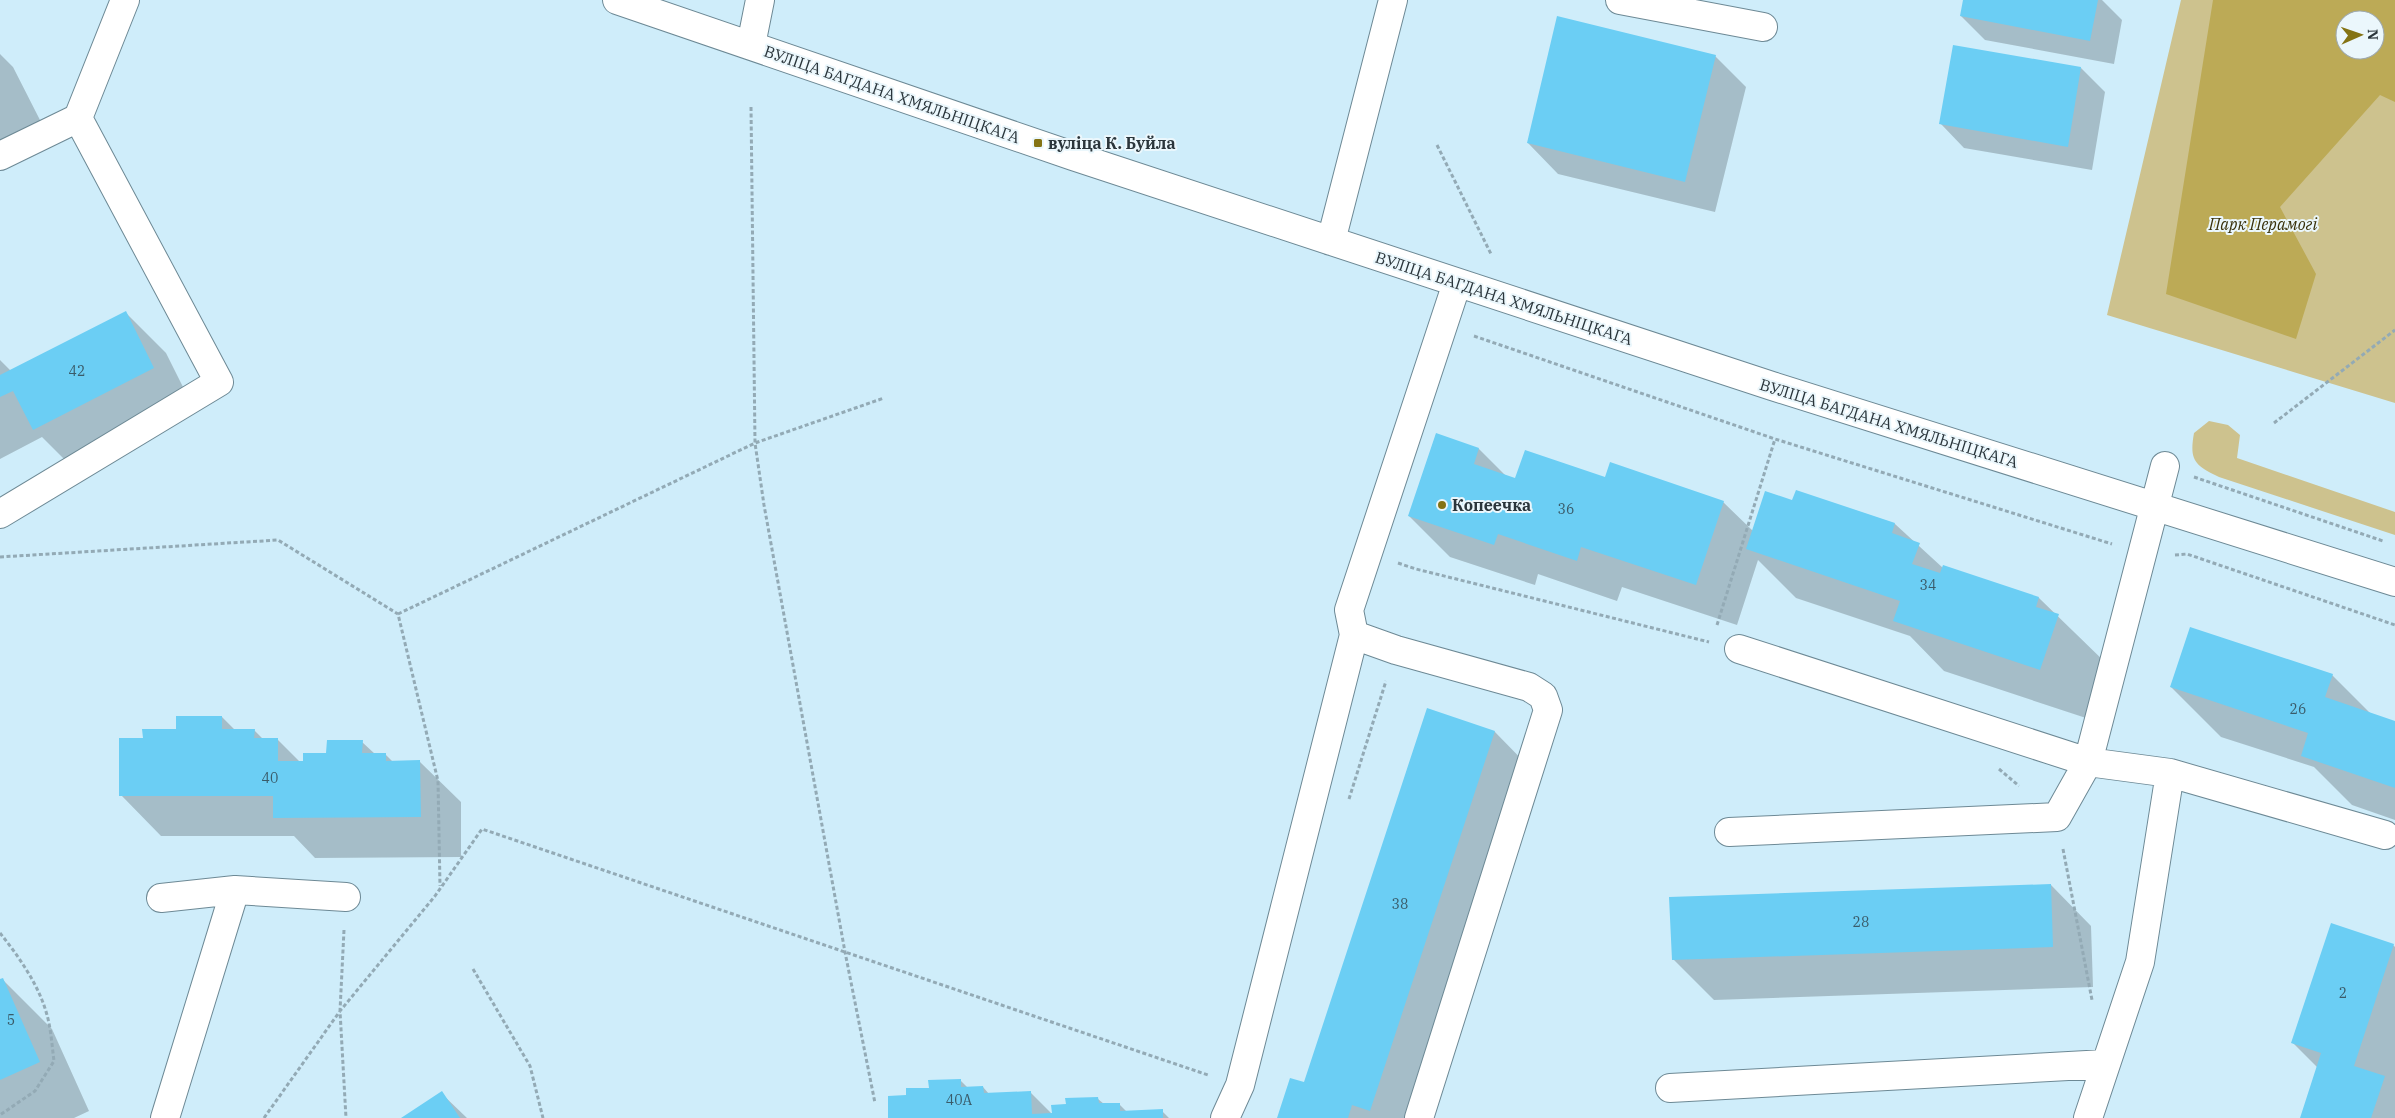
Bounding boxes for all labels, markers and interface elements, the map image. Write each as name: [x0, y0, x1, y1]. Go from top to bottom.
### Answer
north arrow: [2335, 10, 2385, 60]
text: N: [2364, 29, 2382, 40]
street label: ВУЛІЦА БАГДАНА ХМЯЛЬНІЦКАГА: [761, 41, 1023, 147]
place label: вуліца К. Буйла: [1048, 133, 1176, 153]
marker: вуліца К. Буйла: [1032, 137, 1044, 149]
park label: Парк Перамогі: [2208, 214, 2318, 234]
street label: ВУЛІЦА БАГДАНА ХМЯЛЬНІЦКАГА: [1373, 247, 1635, 349]
house number: 42: [69, 362, 85, 380]
street label: ВУЛІЦА БАГДАНА ХМЯЛЬНІЦКАГА: [1757, 374, 2021, 472]
place label: Копеечка: [1452, 495, 1531, 515]
marker: Копеечка: [1436, 499, 1448, 511]
house number: 36: [1558, 500, 1574, 518]
house number: 34: [1920, 576, 1936, 594]
house number: 26: [2290, 700, 2306, 718]
house number: 40: [262, 769, 278, 787]
house number: 38: [1392, 895, 1408, 913]
house number: 28: [1853, 913, 1869, 931]
house number: 2: [2339, 984, 2347, 1002]
house number: 5: [7, 1011, 15, 1029]
house number: 40А: [946, 1091, 973, 1109]

